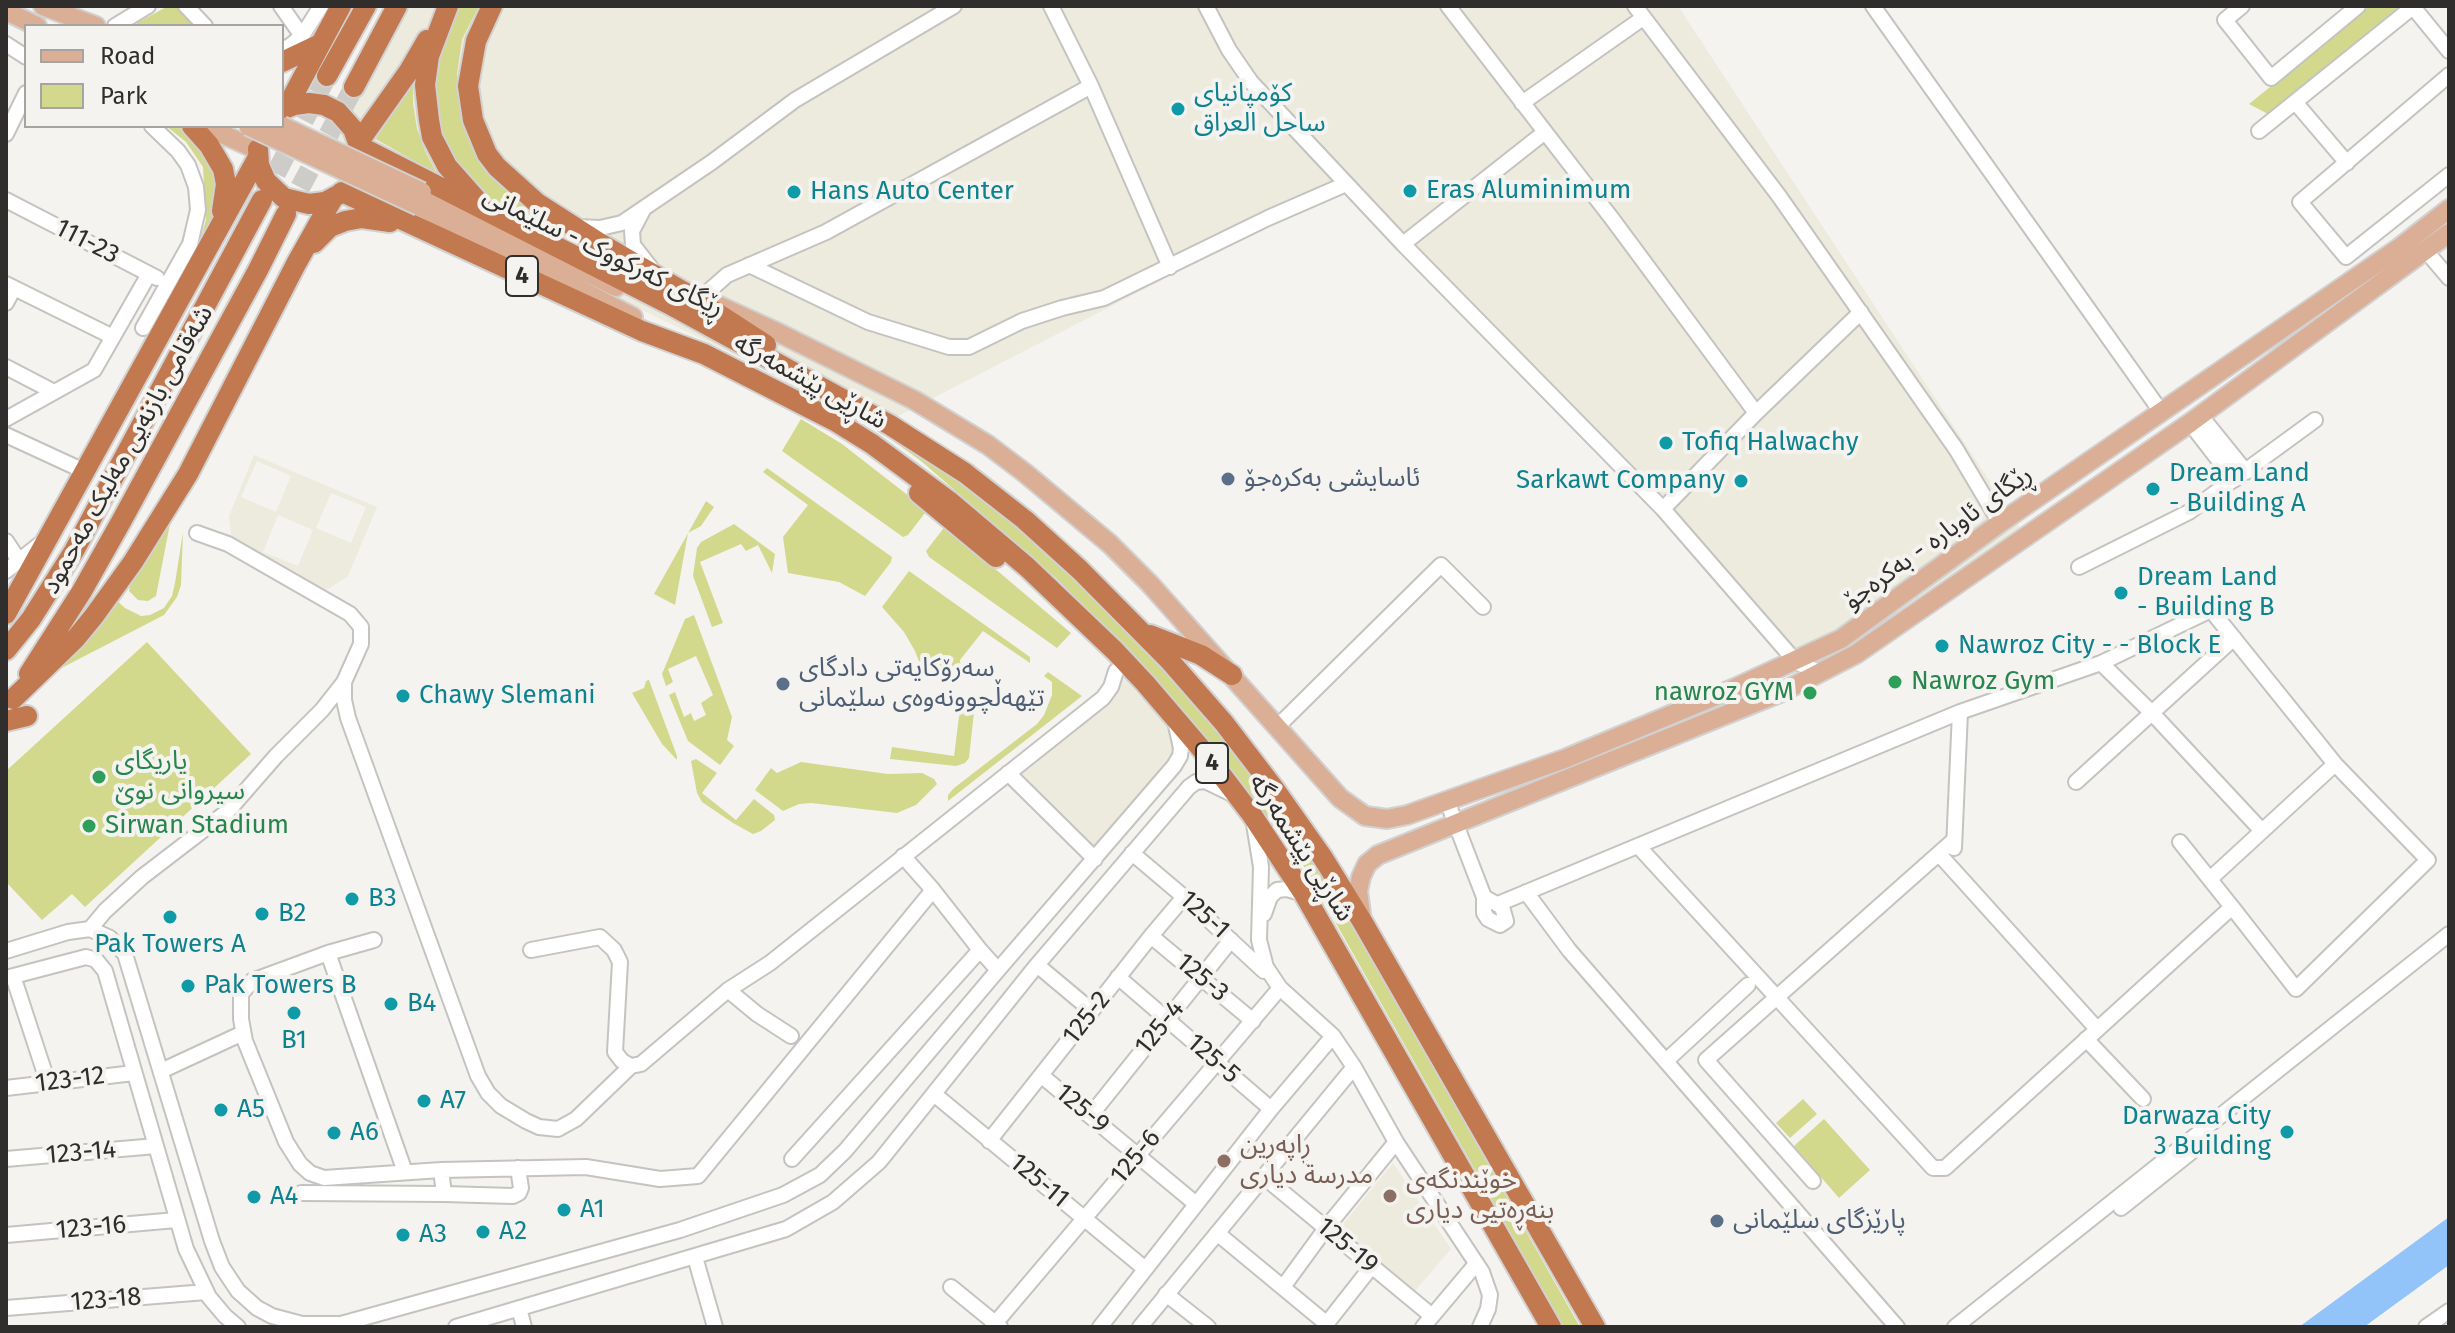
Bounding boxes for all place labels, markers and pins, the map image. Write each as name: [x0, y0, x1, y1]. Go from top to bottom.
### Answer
place label: کۆمپانیای ساحل العراق: [1194, 78, 1326, 140]
marker: کۆمپانیای ساحل العراق: [1169, 100, 1187, 118]
place label: Eras Aluminimum: [1426, 175, 1631, 207]
place label: Hans Auto Center: [810, 176, 1014, 208]
marker: Eras Aluminimum: [1401, 182, 1419, 200]
marker: Hans Auto Center: [785, 183, 803, 201]
place label: Tofiq Halwachy: [1682, 427, 1859, 459]
marker: Tofiq Halwachy: [1657, 434, 1675, 452]
place label: Dream Land - Building A: [2169, 458, 2310, 520]
place label: ئاسایشی بەکرەجۆ: [1244, 463, 1420, 495]
place label: Sarkawt Company: [1516, 465, 1725, 497]
marker: ئاسایشی بەکرەجۆ: [1219, 470, 1237, 488]
marker: Sarkawt Company: [1732, 472, 1750, 490]
marker: Dream Land - Building A: [2144, 480, 2162, 498]
place label: Dream Land - Building B: [2137, 562, 2278, 624]
marker: Dream Land - Building B: [2112, 584, 2130, 602]
place label: Nawroz City - - Block E: [1958, 630, 2222, 662]
marker: Nawroz City - - Block E: [1933, 637, 1951, 655]
place label: سەرۆکایەتی دادگای تێهەڵچوونەوەی سلێمانی: [799, 653, 1045, 714]
place label: Nawroz Gym: [1911, 666, 2055, 698]
marker: Nawroz Gym: [1886, 673, 1904, 691]
marker: سەرۆکایەتی دادگای تێهەڵچوونەوەی سلێمانی: [774, 675, 792, 693]
place label: nawroz GYM: [1654, 677, 1794, 709]
place label: Chawy Slemani: [419, 680, 596, 712]
marker: nawroz GYM: [1801, 684, 1819, 702]
marker: Chawy Slemani: [394, 687, 412, 705]
place label: یاریگای سیروانی نوێ: [115, 746, 245, 808]
marker: یاریگای سیروانی نوێ: [90, 768, 108, 786]
place label: Sirwan Stadium: [105, 810, 289, 842]
marker: Sirwan Stadium: [80, 817, 98, 835]
place label: B3: [368, 883, 397, 915]
marker: B3: [343, 890, 361, 908]
place label: B2: [278, 898, 306, 930]
marker: B2: [253, 905, 271, 923]
marker: Pak Towers A: [161, 908, 179, 926]
place label: Pak Towers A: [94, 929, 246, 961]
place label: Pak Towers B: [204, 970, 357, 1002]
marker: Pak Towers B: [179, 977, 197, 995]
place label: B4: [407, 988, 436, 1020]
marker: B4: [382, 995, 400, 1013]
marker: B1: [285, 1004, 303, 1022]
place label: B1: [281, 1025, 307, 1057]
place label: A7: [440, 1085, 466, 1117]
marker: A7: [415, 1092, 433, 1110]
place label: A5: [237, 1094, 265, 1126]
marker: A5: [212, 1101, 230, 1119]
place label: Darwaza City 3 Building: [2122, 1101, 2271, 1162]
place label: A6: [350, 1117, 379, 1149]
marker: Darwaza City 3 Building: [2278, 1123, 2296, 1141]
marker: A6: [325, 1124, 343, 1142]
place label: ڕاپەڕین مدرسة ديارى: [1240, 1130, 1373, 1192]
marker: ڕاپەڕین مدرسة ديارى: [1215, 1152, 1233, 1170]
place label: خوێندنگەی بنەڕەتیی دیاری: [1406, 1165, 1554, 1226]
place label: A4: [270, 1181, 298, 1213]
marker: خوێندنگەی بنەڕەتیی دیاری: [1381, 1187, 1399, 1205]
marker: A4: [245, 1188, 263, 1206]
place label: A1: [580, 1194, 605, 1226]
marker: A1: [555, 1201, 573, 1219]
place label: پارێزگای سلێمانی: [1733, 1205, 1906, 1237]
marker: پارێزگای سلێمانی: [1708, 1212, 1726, 1230]
place label: A2: [499, 1216, 527, 1248]
place label: A3: [419, 1219, 447, 1251]
marker: A2: [474, 1223, 492, 1241]
marker: A3: [394, 1226, 412, 1244]

